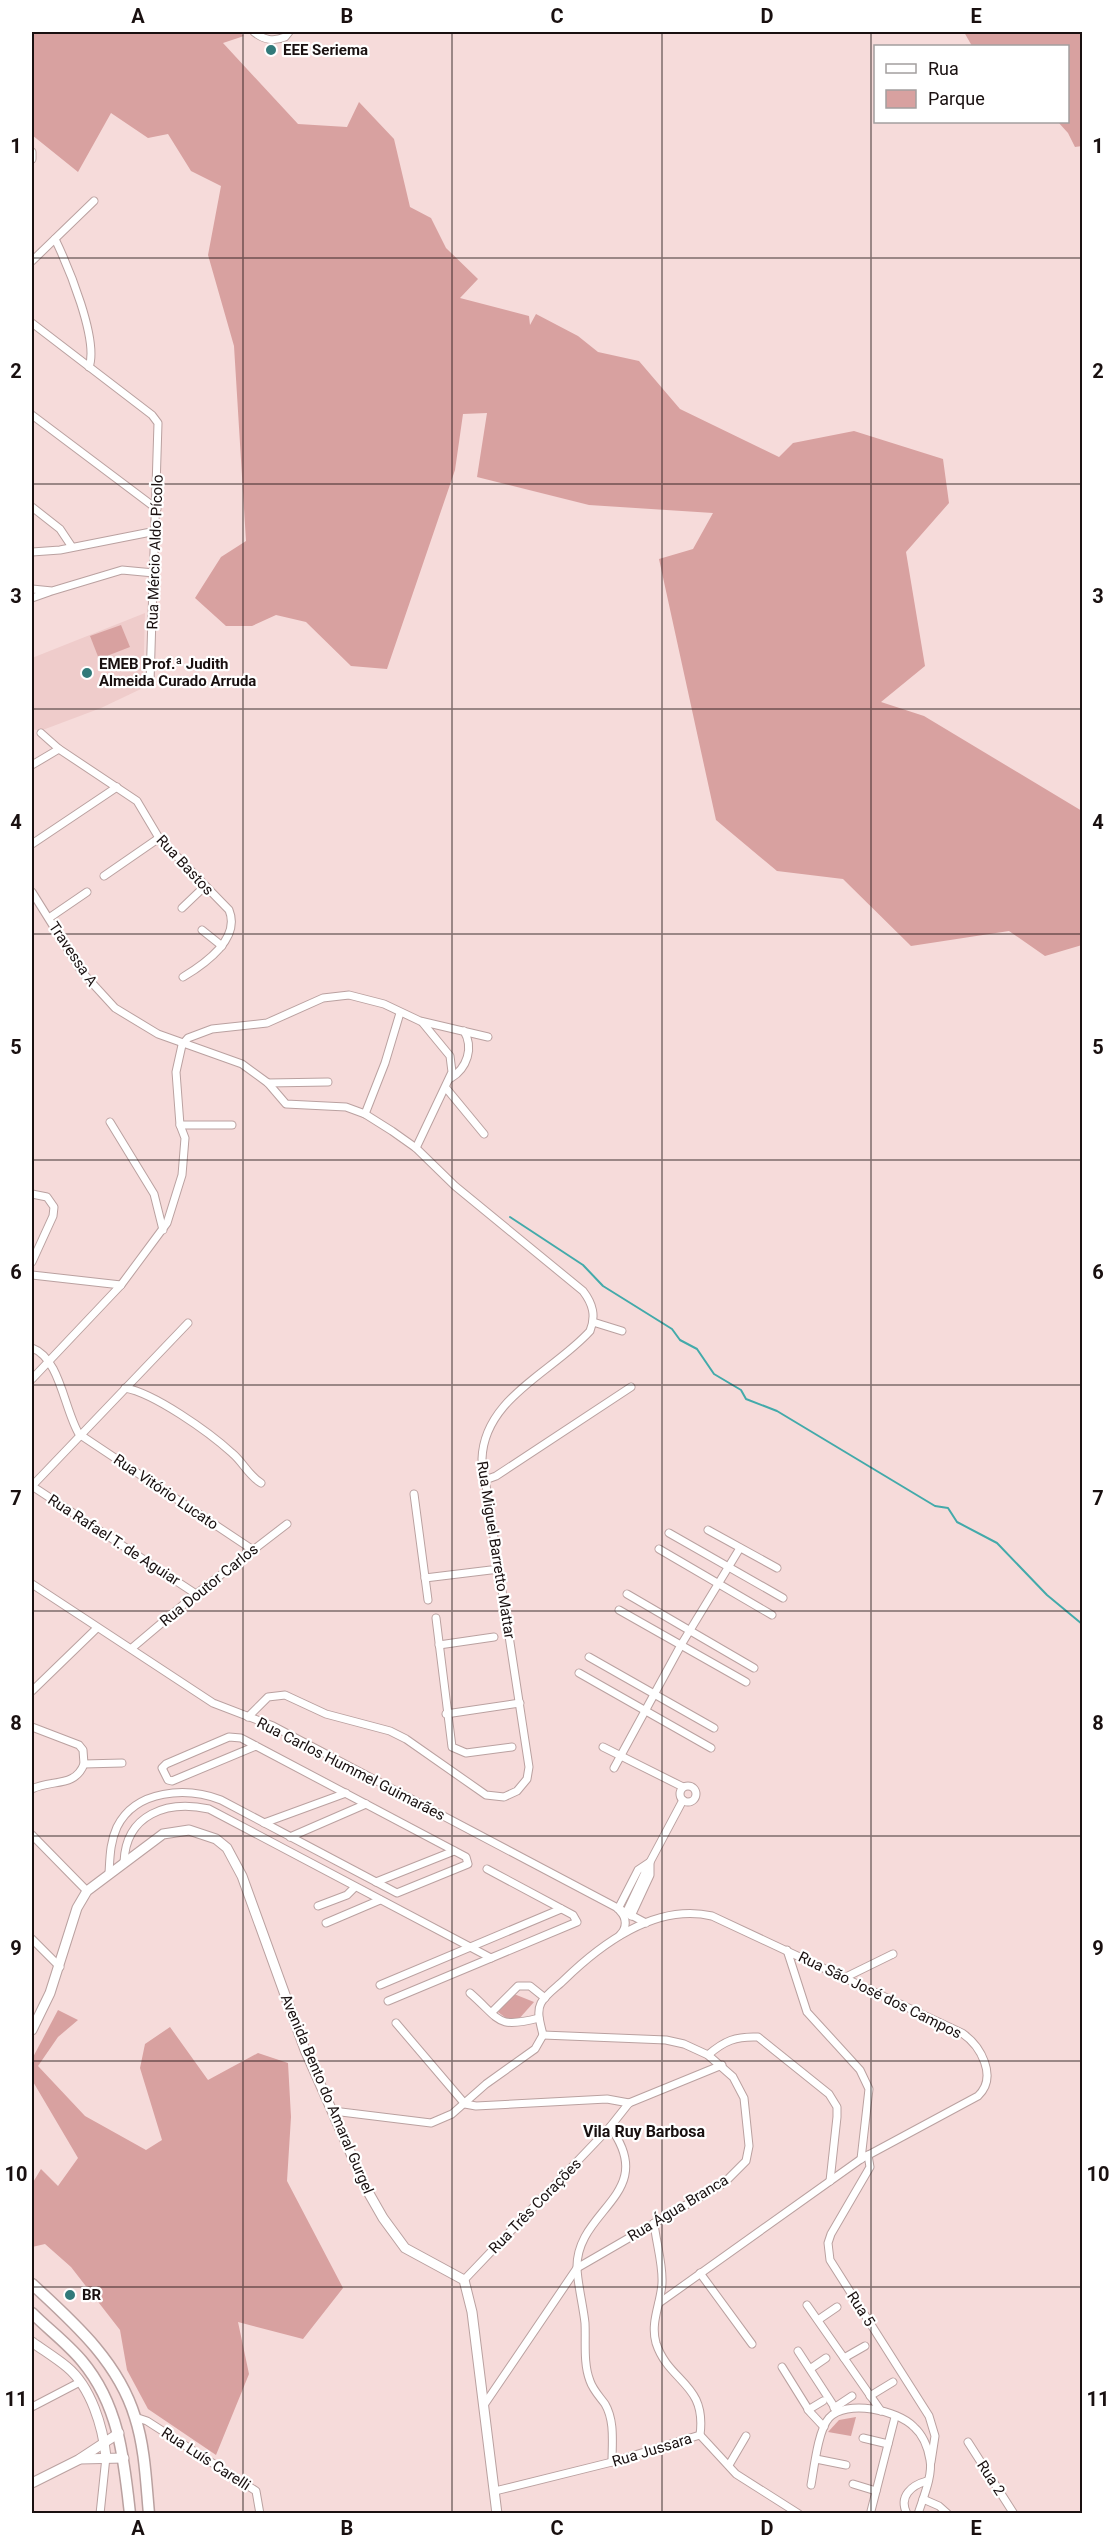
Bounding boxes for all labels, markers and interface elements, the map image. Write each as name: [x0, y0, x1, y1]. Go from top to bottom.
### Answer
text: A: [131, 4, 145, 28]
text: B: [341, 4, 353, 28]
text: C: [550, 4, 564, 28]
text: D: [761, 4, 774, 28]
text: E: [970, 4, 982, 28]
place label: EEE Seriema: [283, 41, 368, 59]
marker: EEE Seriema: [264, 43, 278, 57]
legend: [874, 45, 1069, 123]
text: Rua: [928, 58, 959, 79]
text: Parque: [928, 88, 985, 109]
text: 1: [10, 134, 22, 158]
text: 1: [1092, 134, 1104, 158]
text: 2: [10, 359, 22, 383]
text: 2: [1092, 359, 1104, 383]
street label: Rua Mércio Aldo Pícolo: [143, 474, 167, 630]
text: 3: [10, 584, 22, 608]
text: 3: [1092, 584, 1104, 608]
place label: EMEB Prof.ª Judith Almeida Curado Arruda: [99, 655, 256, 690]
marker: EMEB Prof.ª Judith Almeida Curado Arruda: [80, 666, 94, 680]
text: 4: [10, 810, 22, 834]
text: 4: [1092, 810, 1104, 834]
street label: Rua Bastos: [153, 831, 217, 899]
street label: Travessa A: [45, 918, 101, 990]
text: 5: [10, 1035, 22, 1059]
text: 5: [1092, 1035, 1104, 1059]
text: 6: [10, 1260, 22, 1284]
text: 6: [1092, 1260, 1104, 1284]
street label: Rua Vitório Lucato: [110, 1450, 222, 1534]
street label: Rua Miguel Barretto Mattar: [473, 1460, 519, 1640]
text: 7: [10, 1486, 22, 1510]
text: 7: [1092, 1486, 1104, 1510]
street label: Rua Rafael T. de Aguiar: [45, 1491, 183, 1589]
street label: Rua Doutor Carlos: [156, 1540, 262, 1630]
text: 8: [10, 1711, 22, 1735]
text: 8: [1092, 1711, 1104, 1735]
street label: Rua Carlos Hummel Guimarães: [254, 1714, 448, 1824]
text: 9: [10, 1936, 22, 1960]
text: 9: [1092, 1936, 1104, 1960]
street label: Rua São José dos Campos: [795, 1948, 965, 2042]
street label: Avenida Bento do Amaral Gurgel: [277, 1992, 377, 2196]
district label: Vila Ruy Barbosa: [583, 2122, 706, 2141]
street label: Rua Três Corações: [485, 2155, 585, 2257]
text: 10: [5, 2162, 27, 2186]
text: 10: [1087, 2162, 1109, 2186]
street label: Rua Água Branca: [624, 2171, 732, 2245]
place label: BR: [82, 2286, 102, 2304]
marker: BR: [63, 2288, 77, 2302]
street label: Rua 5: [843, 2288, 879, 2330]
text: 11: [5, 2387, 27, 2411]
text: 11: [1087, 2387, 1109, 2411]
street label: Rua Luís Carelli: [158, 2424, 254, 2494]
street label: Rua Jussara: [610, 2429, 694, 2471]
street label: Rua 2: [973, 2457, 1009, 2499]
text: A: [131, 2516, 145, 2540]
text: B: [341, 2516, 353, 2540]
text: C: [550, 2516, 564, 2540]
text: D: [761, 2516, 774, 2540]
text: E: [970, 2516, 982, 2540]

